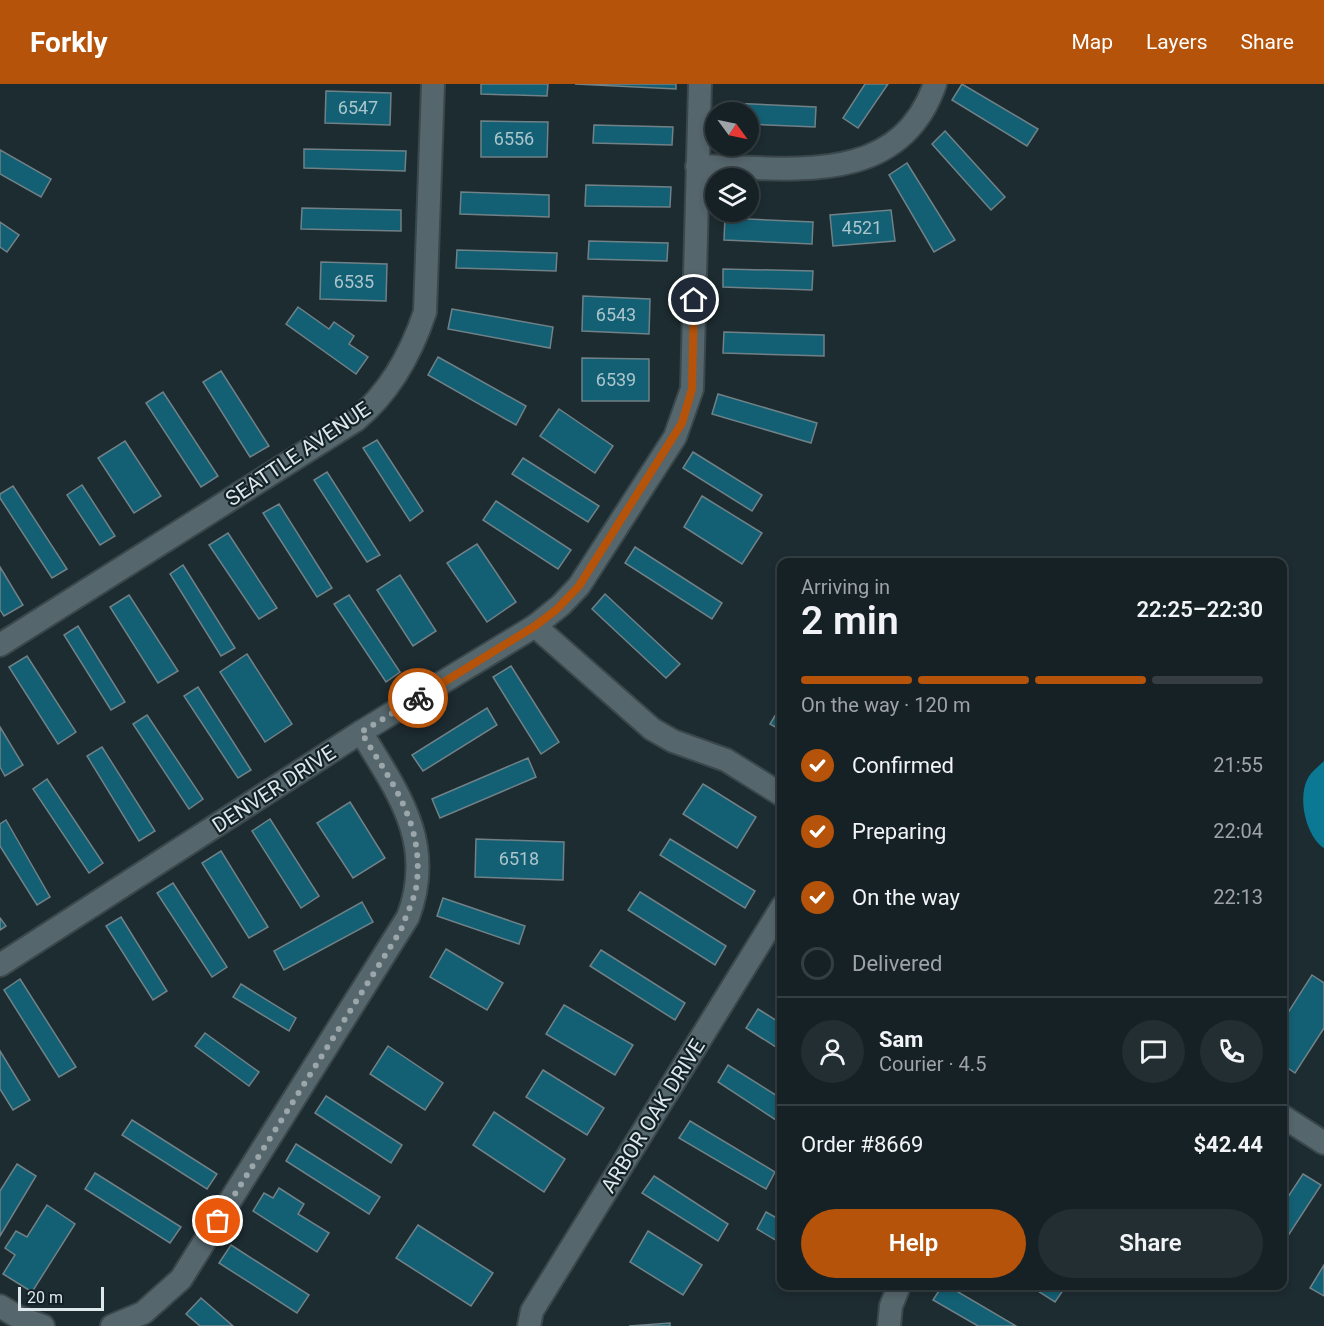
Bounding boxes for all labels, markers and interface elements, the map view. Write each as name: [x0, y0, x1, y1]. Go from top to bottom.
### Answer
text: Forkly: [30, 26, 108, 59]
text: Map: [1071, 30, 1113, 54]
text: Layers: [1146, 30, 1207, 54]
text: Share: [1240, 30, 1294, 54]
house number: 6547: [338, 97, 378, 118]
north arrow: [705, 102, 759, 156]
map controls: [705, 102, 759, 222]
house number: 6556: [494, 128, 534, 149]
button: layers: [705, 168, 759, 222]
house number: 4521: [842, 217, 882, 238]
house number: 6535: [334, 271, 374, 292]
pin: [668, 274, 719, 325]
icon: home: [677, 283, 710, 316]
house number: 6543: [596, 304, 636, 325]
house number: 6539: [596, 369, 636, 390]
street label: SEATTLE AVENUE: [221, 397, 375, 511]
text: Arriving in: [801, 575, 890, 599]
text: 22:25–22:30: [1136, 597, 1263, 622]
text: 2 min: [801, 598, 899, 644]
courier: [388, 668, 448, 728]
icon: bike: [402, 682, 435, 715]
text: On the way · 120 m: [801, 693, 970, 717]
street label: DENVER DRIVE: [208, 740, 340, 838]
icon: check: [801, 749, 834, 782]
text: Confirmed: [852, 753, 954, 778]
text: 21:55: [1213, 753, 1263, 777]
icon: check: [801, 815, 834, 848]
text: Preparing: [852, 819, 946, 844]
text: 22:04: [1213, 819, 1263, 843]
house number: 6518: [499, 848, 539, 869]
icon: check: [801, 881, 834, 914]
text: On the way: [852, 885, 960, 910]
text: 22:13: [1213, 885, 1263, 909]
text: Delivered: [852, 951, 942, 976]
button: person: [801, 1020, 864, 1083]
button: chat: [1122, 1020, 1185, 1083]
button: phone: [1200, 1020, 1263, 1083]
text: Sam: [879, 1027, 923, 1052]
street label: ARBOR OAK DRIVE: [596, 1035, 710, 1197]
text: Courier · 4.5: [879, 1052, 986, 1076]
text: Order #8669: [801, 1132, 923, 1157]
text: $42.44: [1194, 1132, 1263, 1157]
pin: [192, 1195, 243, 1246]
icon: bag: [201, 1204, 234, 1237]
button: Help: [801, 1209, 1026, 1278]
button: Share: [1038, 1209, 1263, 1278]
scale bar: [18, 1284, 104, 1312]
text: 20 m: [27, 1288, 63, 1307]

